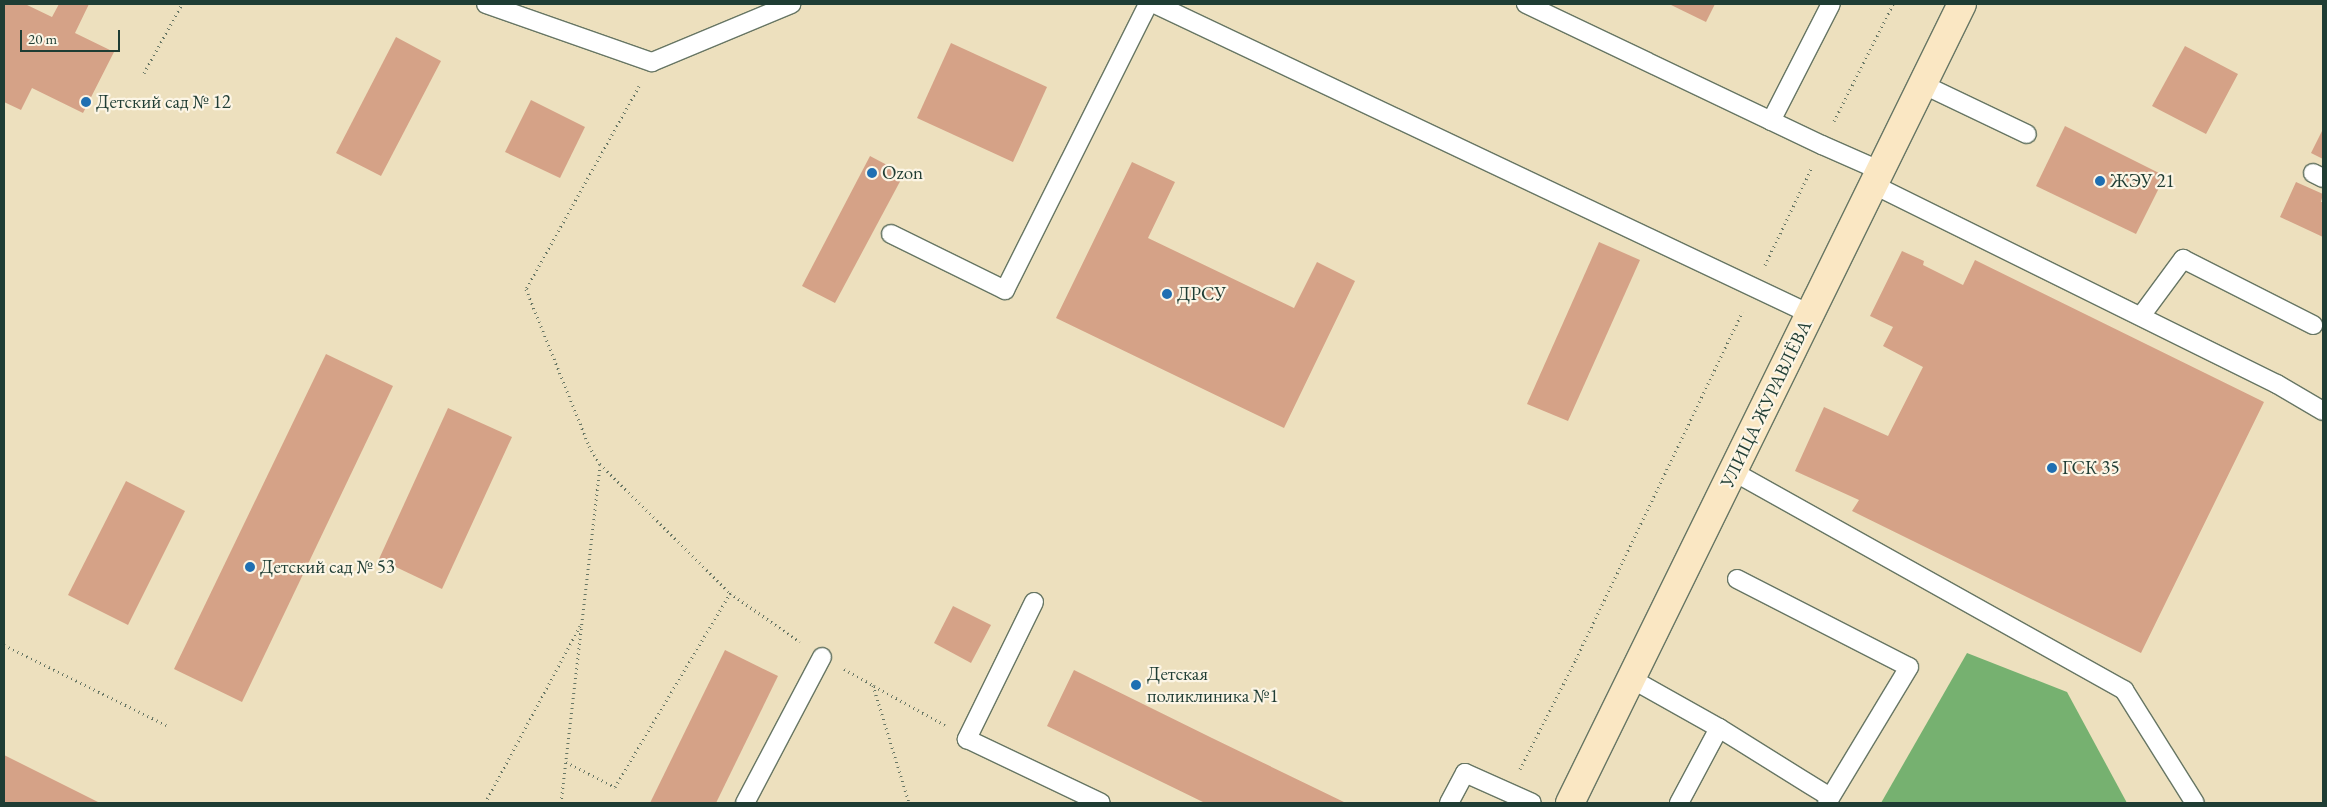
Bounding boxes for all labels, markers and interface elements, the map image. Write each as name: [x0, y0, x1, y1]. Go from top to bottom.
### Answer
scale bar: [22, 20, 122, 52]
text: 20 m: [28, 29, 57, 48]
place label: Детский сад № 12: [96, 91, 231, 113]
marker: Детский сад № 12: [80, 96, 92, 108]
place label: Ozon: [882, 162, 923, 184]
marker: Ozon: [866, 167, 878, 179]
place label: ЖЭУ 21: [2110, 170, 2175, 192]
marker: ЖЭУ 21: [2094, 175, 2106, 187]
place label: ДРСУ: [1177, 283, 1226, 305]
marker: ДРСУ: [1161, 288, 1173, 300]
street label: УЛИЦА ЖУРАВЛЁВА: [1716, 317, 1816, 491]
place label: ГСК 35: [2062, 457, 2120, 479]
marker: ГСК 35: [2046, 462, 2058, 474]
place label: Детский сад № 53: [260, 556, 395, 578]
marker: Детский сад № 53: [244, 561, 256, 573]
place label: Детская поликлиника №1: [1147, 663, 1279, 707]
marker: Детская поликлиника №1: [1129, 678, 1143, 692]

